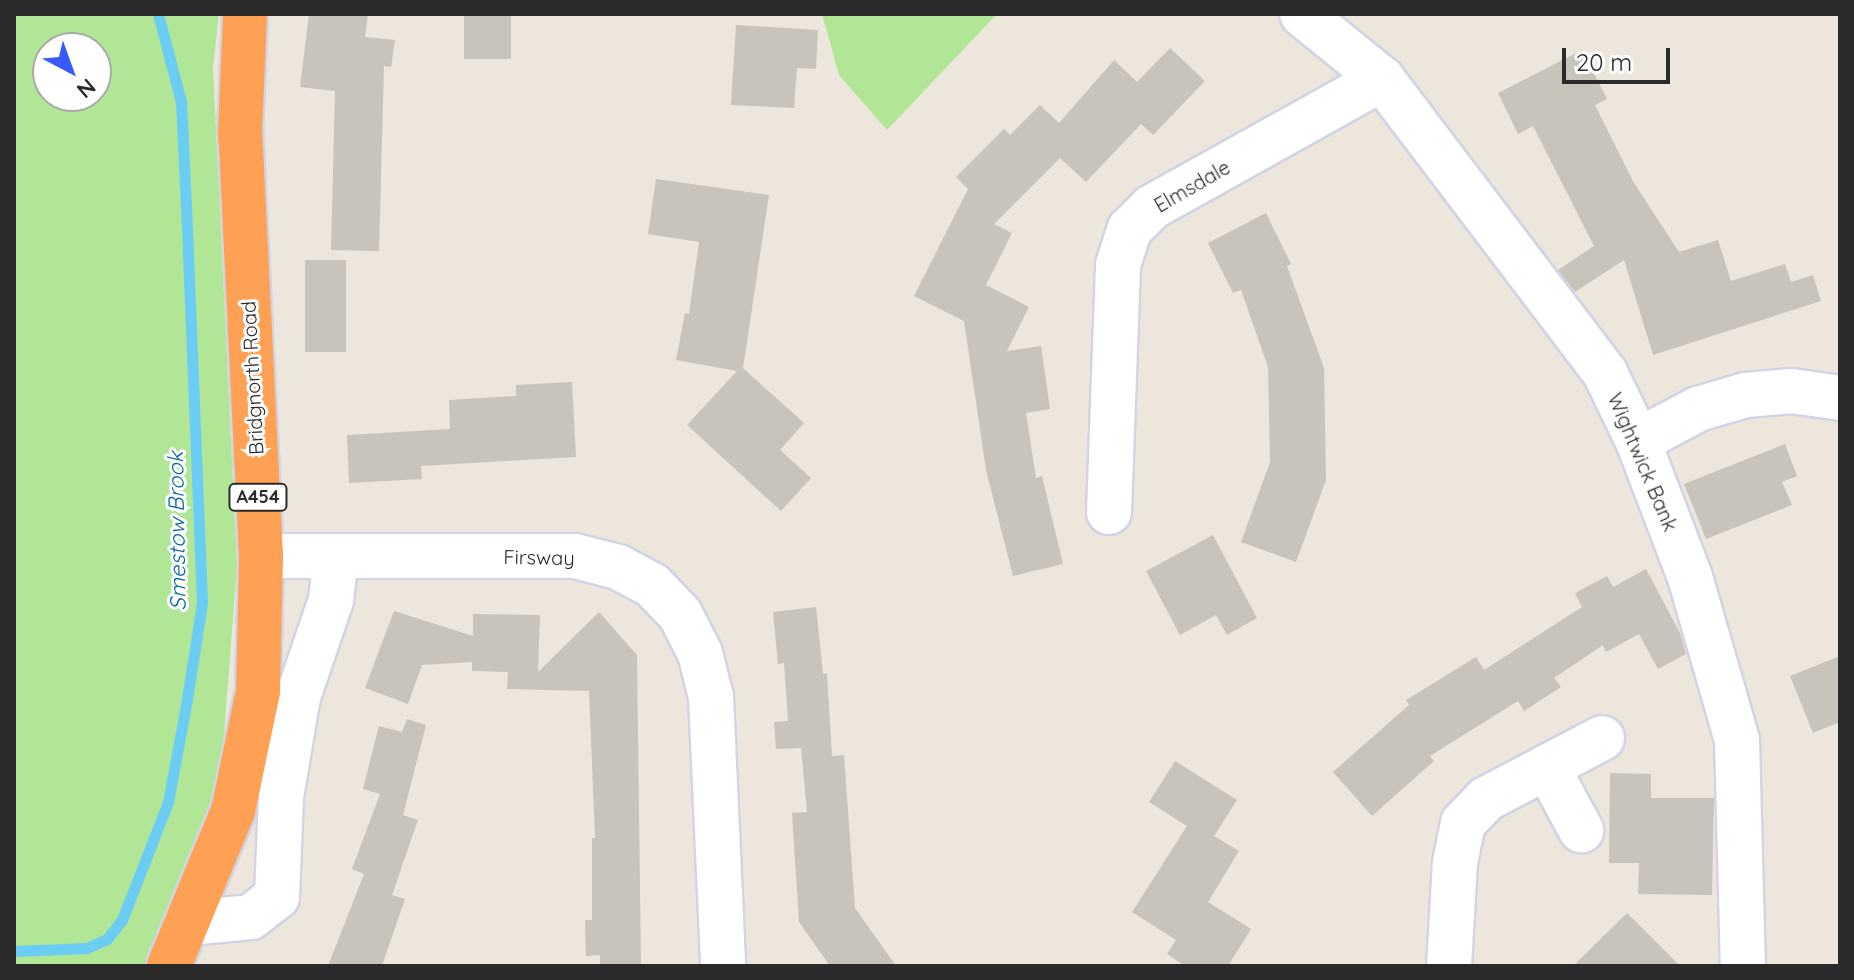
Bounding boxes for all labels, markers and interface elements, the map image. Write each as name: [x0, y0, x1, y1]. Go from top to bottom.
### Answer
north arrow: [32, 32, 112, 112]
scale bar: [1566, 32, 1674, 82]
text: 20 m: [1576, 47, 1632, 77]
text: N: [71, 73, 102, 104]
street label: Elmsdale: [1150, 155, 1234, 217]
street label: Bridgnorth Road: [236, 300, 268, 456]
street label: Wightwick Bank: [1603, 389, 1683, 535]
water label: Smestow Brook: [162, 451, 192, 611]
road number: A454: [228, 483, 288, 511]
street label: Firsway: [503, 544, 575, 570]

